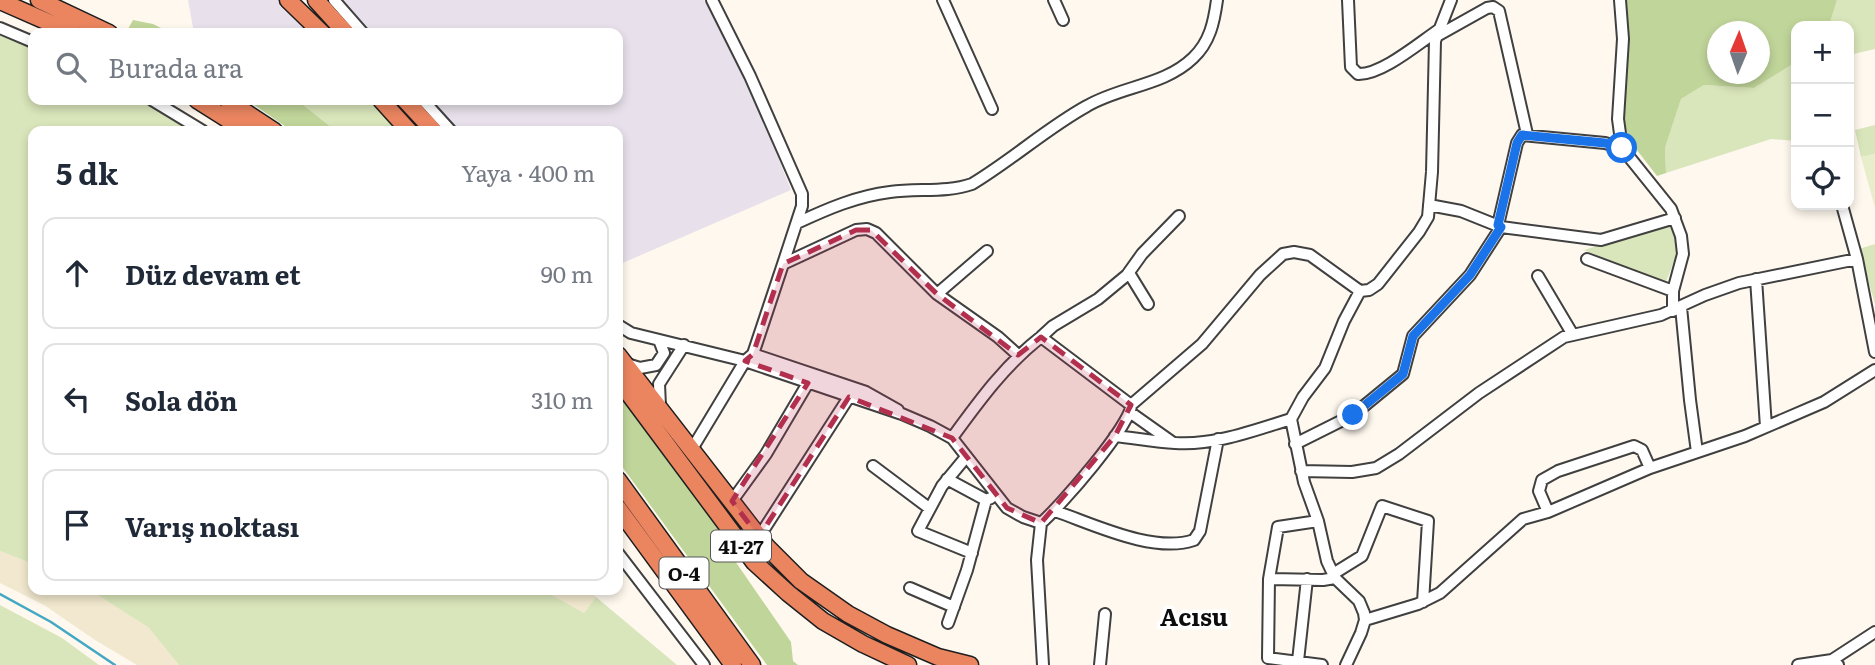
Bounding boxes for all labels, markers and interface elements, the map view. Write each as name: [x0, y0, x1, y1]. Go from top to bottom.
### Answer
north arrow: [1707, 21, 1770, 84]
map controls: [1791, 21, 1854, 210]
button: +: [1791, 21, 1854, 84]
search box: [28, 28, 623, 105]
text: Burada ara: [108, 47, 243, 86]
icon: search: [52, 48, 90, 86]
button: −: [1791, 84, 1854, 147]
route start: [1606, 132, 1637, 163]
button: locate: [1791, 147, 1854, 210]
text: 5 dk: [56, 150, 118, 194]
text: Yaya · 400 m: [461, 155, 595, 189]
icon: ahead: [58, 254, 96, 292]
text: Düz devam et: [125, 254, 301, 293]
text: 90 m: [541, 256, 593, 290]
icon: left: [58, 380, 96, 418]
text: Sola dön: [125, 380, 238, 419]
text: 310 m: [531, 382, 593, 416]
route end: [1337, 399, 1368, 430]
icon: arrive: [58, 506, 96, 544]
text: Varış noktası: [125, 506, 299, 545]
road number: 41-27: [711, 530, 771, 562]
road number: O-4: [660, 558, 708, 588]
district label: Acısu: [1160, 598, 1228, 633]

